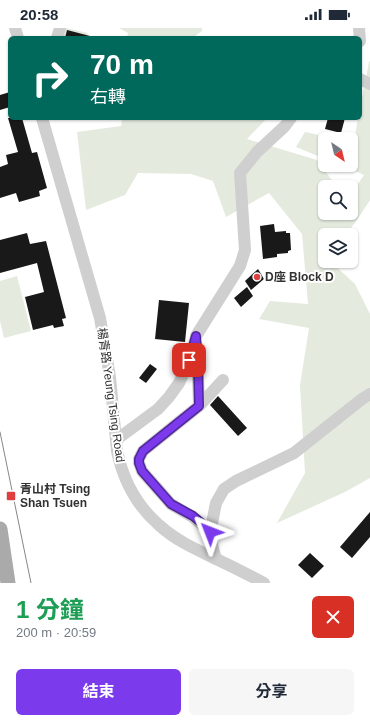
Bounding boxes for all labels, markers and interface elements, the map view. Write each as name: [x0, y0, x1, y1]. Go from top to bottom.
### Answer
text: 20:58: [20, 6, 58, 23]
text: 70 m: [90, 49, 154, 80]
icon: right: [24, 52, 76, 104]
text: 右轉: [90, 87, 126, 107]
north arrow: [318, 132, 358, 172]
map controls: [318, 132, 358, 268]
button: search: [318, 180, 358, 220]
button: layers: [318, 228, 358, 268]
place label: D座 Block D: [265, 270, 334, 284]
marker: D座 Block D: [252, 272, 262, 282]
street label: 楊青路 Yeung Tsing Road: [95, 327, 127, 463]
pin: [172, 343, 206, 377]
icon: arrive: [178, 349, 200, 371]
place label: 青山村 Tsing Shan Tsuen: [20, 482, 90, 510]
marker: 青山村 Tsing Shan Tsuen: [5, 490, 17, 502]
position arrow: [189, 511, 231, 553]
text: 1 分鐘: [16, 596, 84, 623]
button: close: [312, 596, 354, 638]
text: 200 m · 20:59: [16, 625, 96, 640]
button: 結束: [16, 669, 181, 715]
button: 分享: [189, 669, 354, 715]

